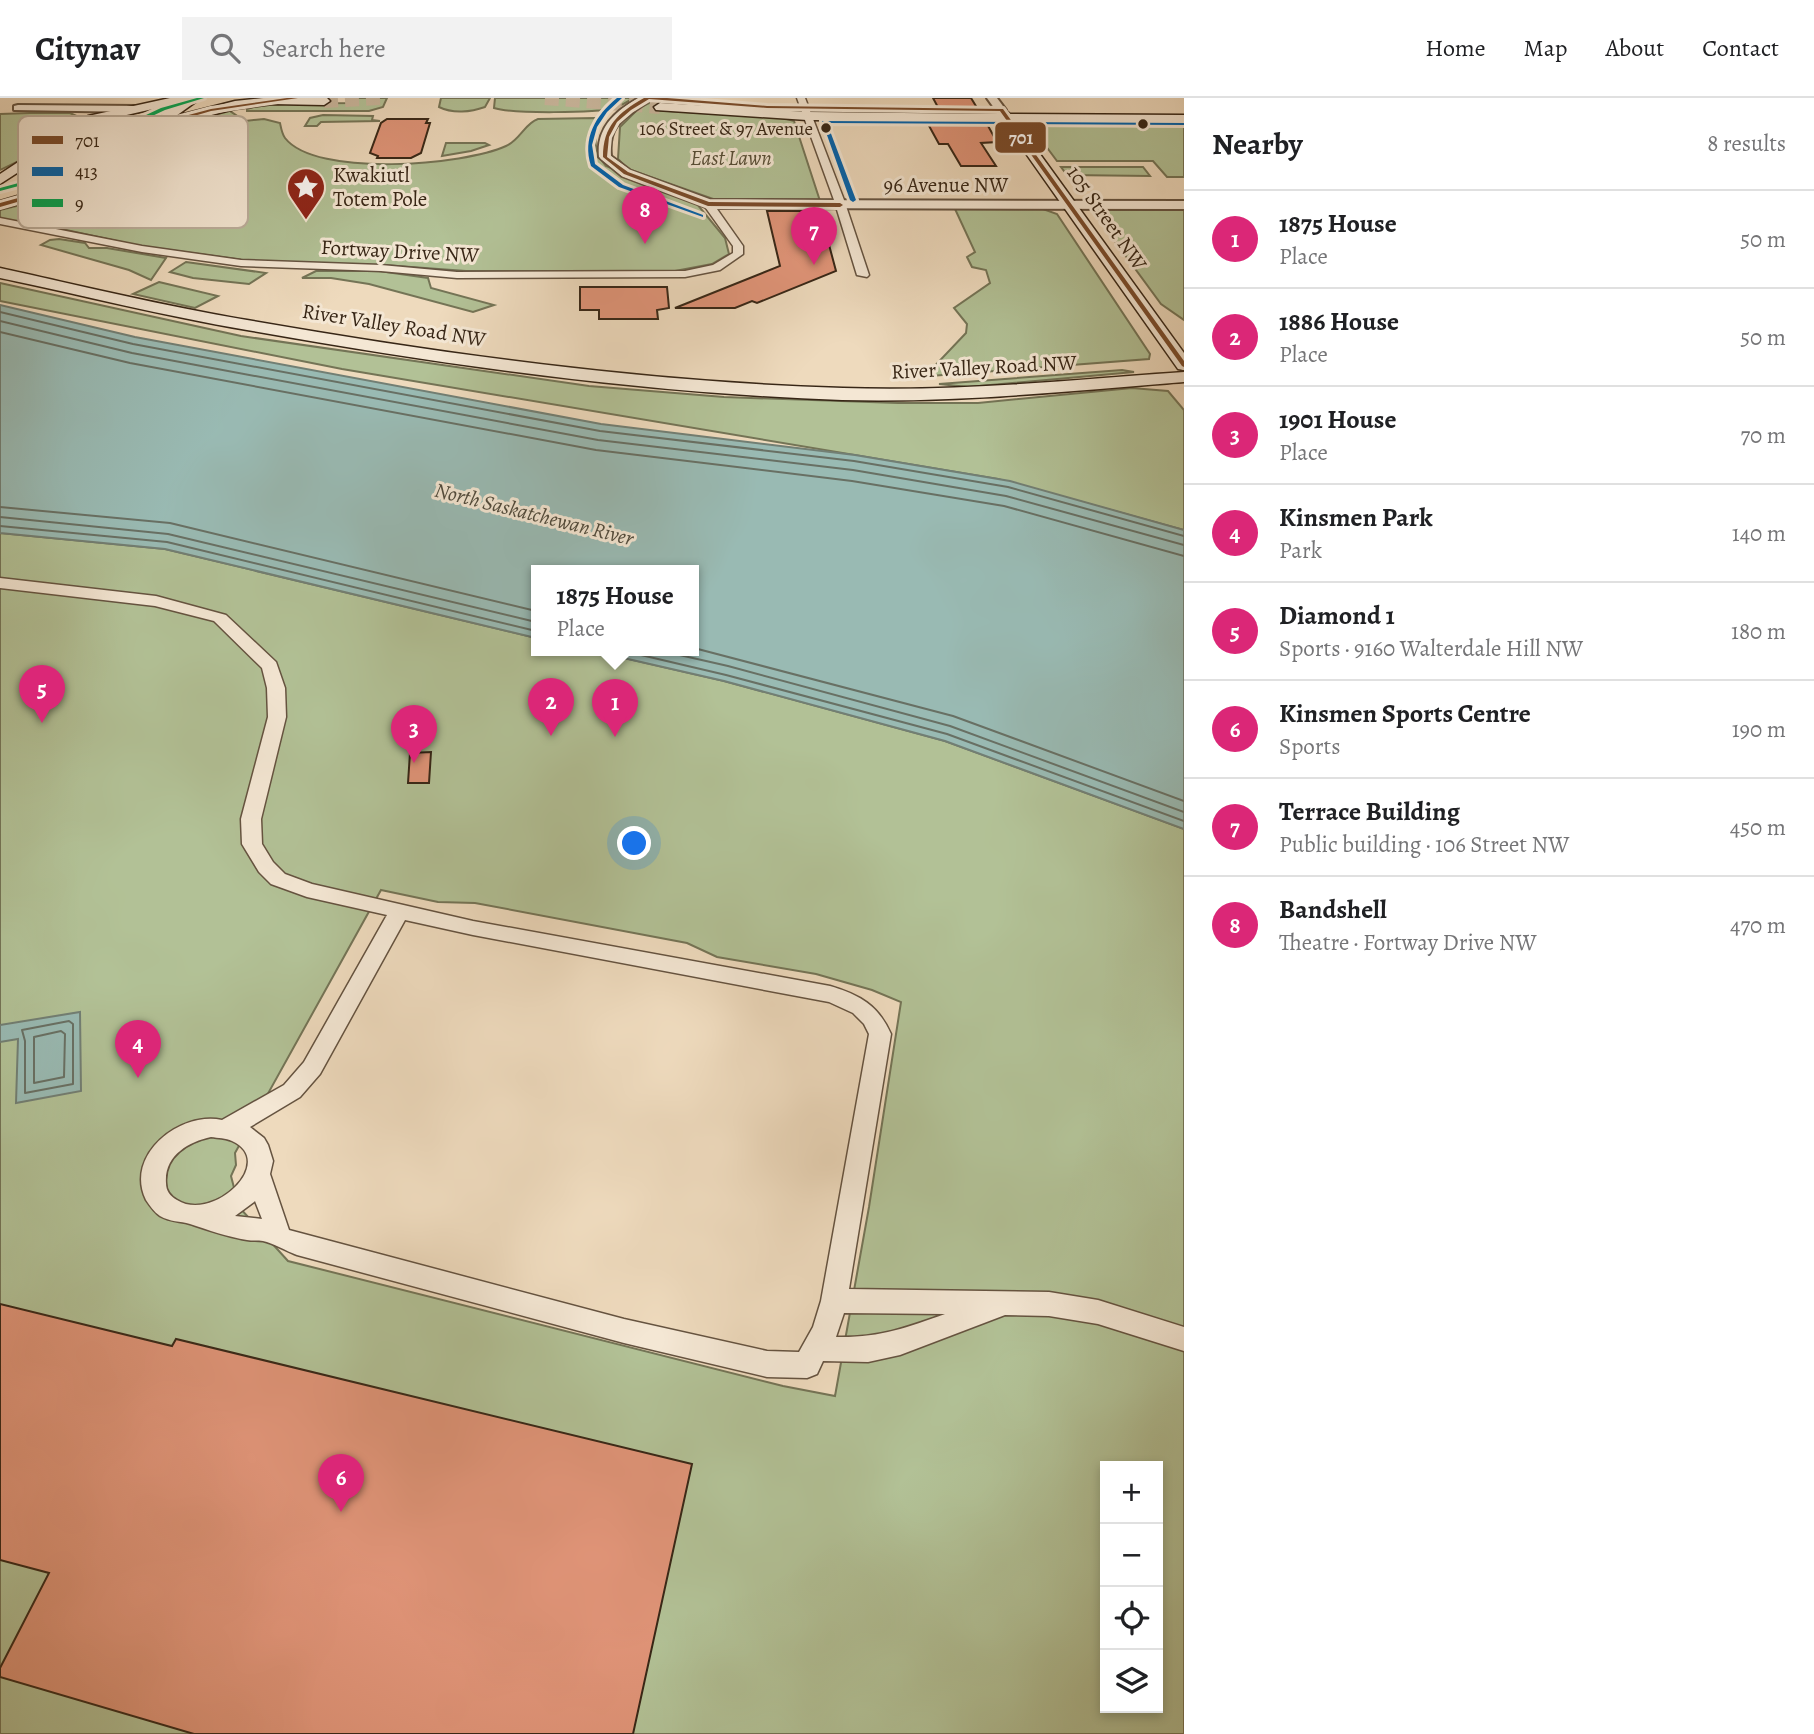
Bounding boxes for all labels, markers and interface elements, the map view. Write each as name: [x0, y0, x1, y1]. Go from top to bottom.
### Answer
search box: [182, 17, 672, 80]
text: Citynav: [35, 26, 140, 71]
icon: search: [206, 29, 244, 67]
text: Search here: [262, 31, 386, 66]
text: Home: [1425, 32, 1486, 64]
text: Map: [1524, 32, 1568, 64]
text: About: [1606, 32, 1664, 64]
text: Contact: [1702, 32, 1779, 64]
legend: [18, 116, 248, 228]
place label: 106 Street & 97 Avenue: [639, 116, 813, 142]
unlabelled marker: [1136, 117, 1150, 131]
marker: 106 Street & 97 Avenue: [819, 121, 833, 135]
line badge: 701: [994, 121, 1047, 154]
text: Nearby: [1212, 124, 1303, 164]
text: 701: [1009, 125, 1033, 151]
text: 701: [75, 128, 100, 154]
text: 8 results: [1707, 128, 1786, 159]
park label: East Lawn: [690, 144, 772, 172]
text: 413: [75, 159, 98, 185]
street label: 105 Street NW: [1061, 160, 1154, 276]
place label: Kwakiutl Totem Pole: [333, 161, 427, 213]
place icon: Kwakiutl Totem Pole: [285, 166, 327, 221]
street label: 96 Avenue NW: [884, 171, 1009, 199]
pin: 8: [622, 186, 668, 244]
text: 9: [75, 191, 84, 217]
text: 1875 House: [1279, 206, 1397, 241]
pin: 7: [791, 207, 837, 265]
text: 1: [1231, 224, 1239, 255]
text: 50 m: [1740, 224, 1786, 255]
street label: Fortway Drive NW: [320, 233, 480, 269]
text: Place: [1279, 241, 1328, 272]
street label: River Valley Road NW: [300, 297, 488, 353]
text: 1886 House: [1279, 304, 1399, 339]
text: 2: [1229, 322, 1241, 353]
text: 50 m: [1740, 322, 1786, 353]
text: Place: [1279, 339, 1328, 370]
street label: River Valley Road NW: [890, 348, 1078, 386]
text: 1901 House: [1279, 402, 1396, 437]
text: 3: [1230, 420, 1240, 451]
text: 70 m: [1740, 420, 1786, 451]
text: Place: [1279, 437, 1328, 468]
water label: North Saskatchewan River: [432, 476, 637, 552]
text: Kinsmen Park: [1279, 500, 1433, 535]
text: 4: [1230, 518, 1240, 549]
text: 140 m: [1732, 518, 1786, 549]
text: Park: [1279, 535, 1322, 566]
popup: [531, 565, 699, 656]
text: 1875 House: [556, 578, 674, 613]
text: Diamond 1: [1279, 598, 1395, 633]
text: Place: [556, 613, 605, 644]
text: 5: [1230, 616, 1240, 647]
text: 180 m: [1731, 616, 1786, 647]
text: Sports · 9160 Walterdale Hill NW: [1279, 633, 1583, 664]
pin: 5: [19, 665, 65, 723]
pin: 2: [528, 678, 574, 736]
pin: 1: [592, 679, 638, 737]
text: Kinsmen Sports Centre: [1279, 696, 1531, 731]
pin: 3: [391, 705, 437, 763]
text: 6: [1230, 714, 1240, 745]
text: 190 m: [1732, 714, 1786, 745]
text: Sports: [1279, 731, 1340, 762]
text: Terrace Building: [1279, 794, 1460, 829]
text: 7: [1230, 812, 1240, 843]
text: 450 m: [1730, 812, 1786, 843]
your location: [617, 826, 651, 860]
text: Public building · 106 Street NW: [1279, 829, 1569, 860]
text: Bandshell: [1279, 892, 1387, 927]
text: 8: [1229, 910, 1241, 941]
text: 470 m: [1730, 910, 1786, 941]
text: Theatre · Fortway Drive NW: [1279, 927, 1537, 958]
pin: 4: [115, 1020, 161, 1078]
pin: 6: [318, 1454, 364, 1512]
map controls: [1100, 1461, 1163, 1713]
button: +: [1100, 1461, 1163, 1524]
button: −: [1100, 1524, 1163, 1587]
button: locate: [1100, 1587, 1163, 1650]
button: layers: [1100, 1650, 1163, 1713]

